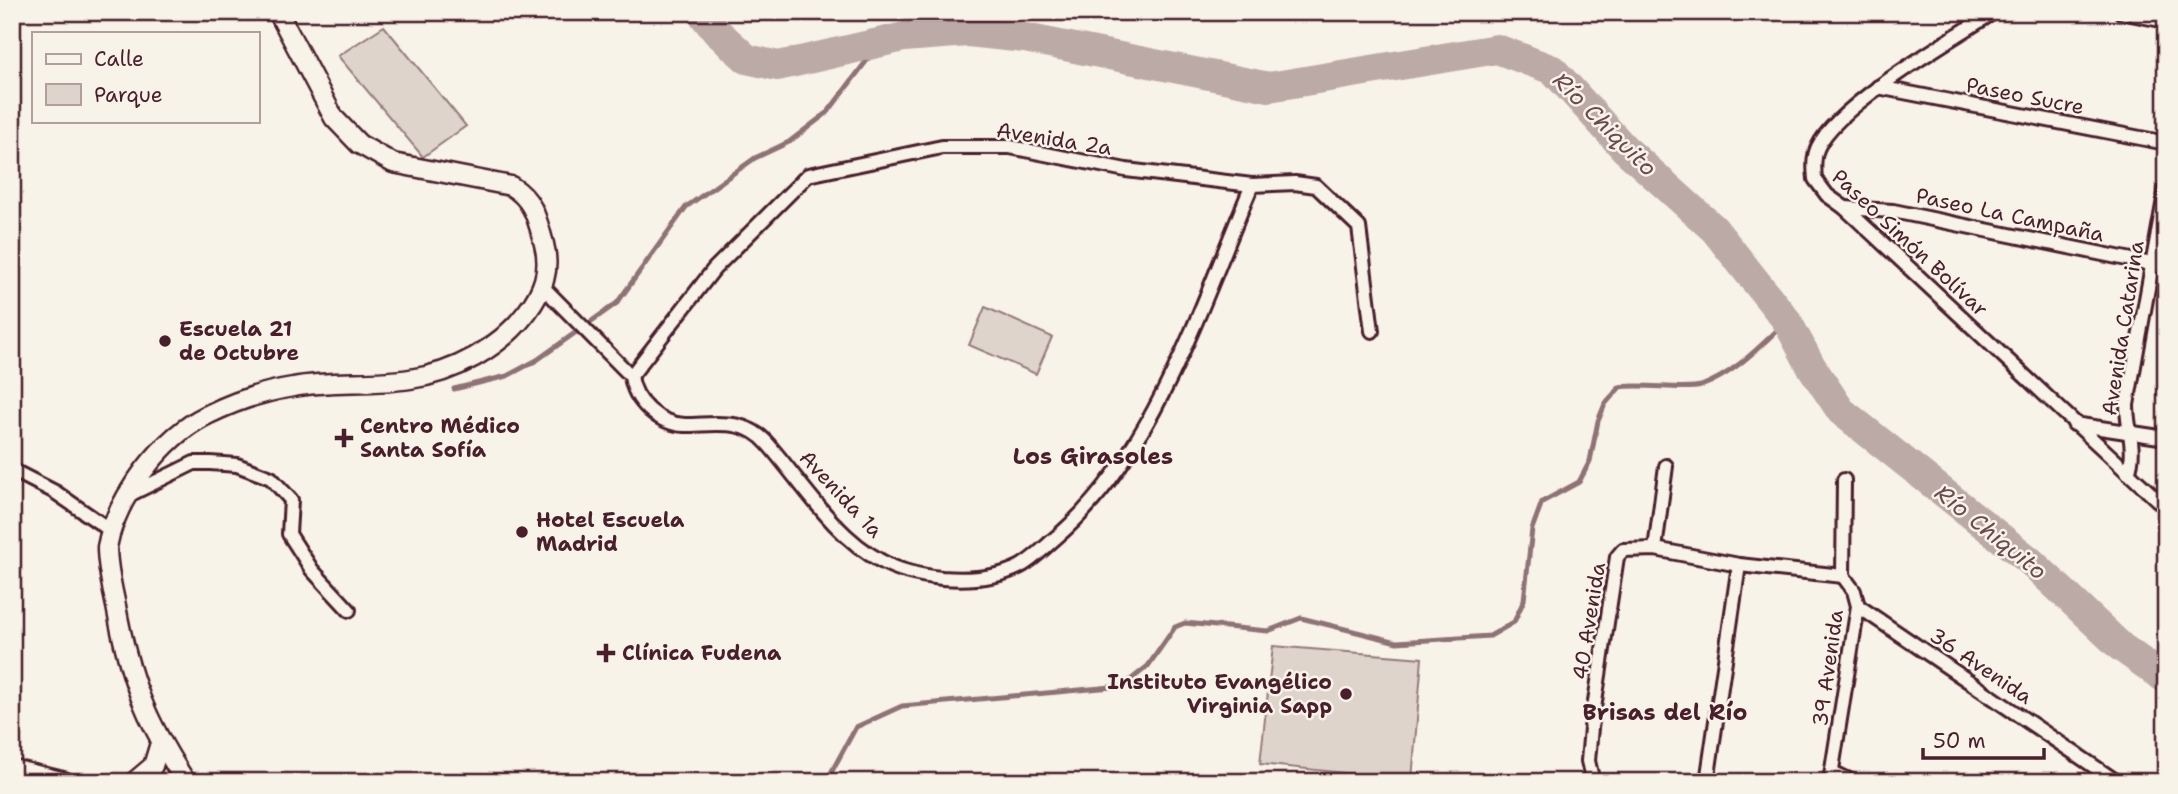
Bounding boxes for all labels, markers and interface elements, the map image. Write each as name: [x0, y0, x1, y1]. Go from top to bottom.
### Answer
legend: [32, 32, 259, 122]
text: Calle: [94, 45, 144, 73]
water label: Río Chiquito: [1546, 65, 1664, 183]
street label: Paseo Sucre: [1964, 71, 2086, 121]
text: Parque: [94, 81, 163, 109]
street label: Avenida 2a: [994, 116, 1114, 162]
street label: Paseo Simón Bolívar: [1826, 163, 1994, 323]
street label: Paseo La Campaña: [1913, 181, 2107, 249]
street label: Avenida Catarina: [2095, 238, 2151, 418]
place label: Escuela 21 de Octubre: [179, 315, 299, 367]
marker: Escuela 21 de Octubre: [157, 333, 173, 349]
place label: Centro Médico Santa Sofía: [360, 412, 520, 464]
marker: Centro Médico Santa Sofía: [334, 428, 354, 448]
district label: Los Girasoles: [1013, 441, 1173, 471]
street label: Avenida 1a: [793, 444, 889, 544]
water label: Río Chiquito: [1929, 478, 2053, 586]
place label: Hotel Escuela Madrid: [536, 506, 685, 558]
marker: Hotel Escuela Madrid: [514, 524, 530, 540]
street label: 40 Avenida: [1566, 560, 1612, 682]
street label: 39 Avenida: [1806, 608, 1850, 728]
street label: 36 Avenida: [1924, 621, 2038, 711]
place label: Clínica Fudena: [622, 639, 782, 667]
marker: Clínica Fudena: [596, 643, 616, 663]
place label: Instituto Evangélico Virginia Sapp: [1107, 668, 1332, 720]
marker: Instituto Evangélico Virginia Sapp: [1338, 686, 1354, 702]
district label: Brisas del Río: [1583, 697, 1747, 727]
scale bar: [1923, 717, 2043, 761]
text: 50 m: [1933, 727, 1986, 755]

